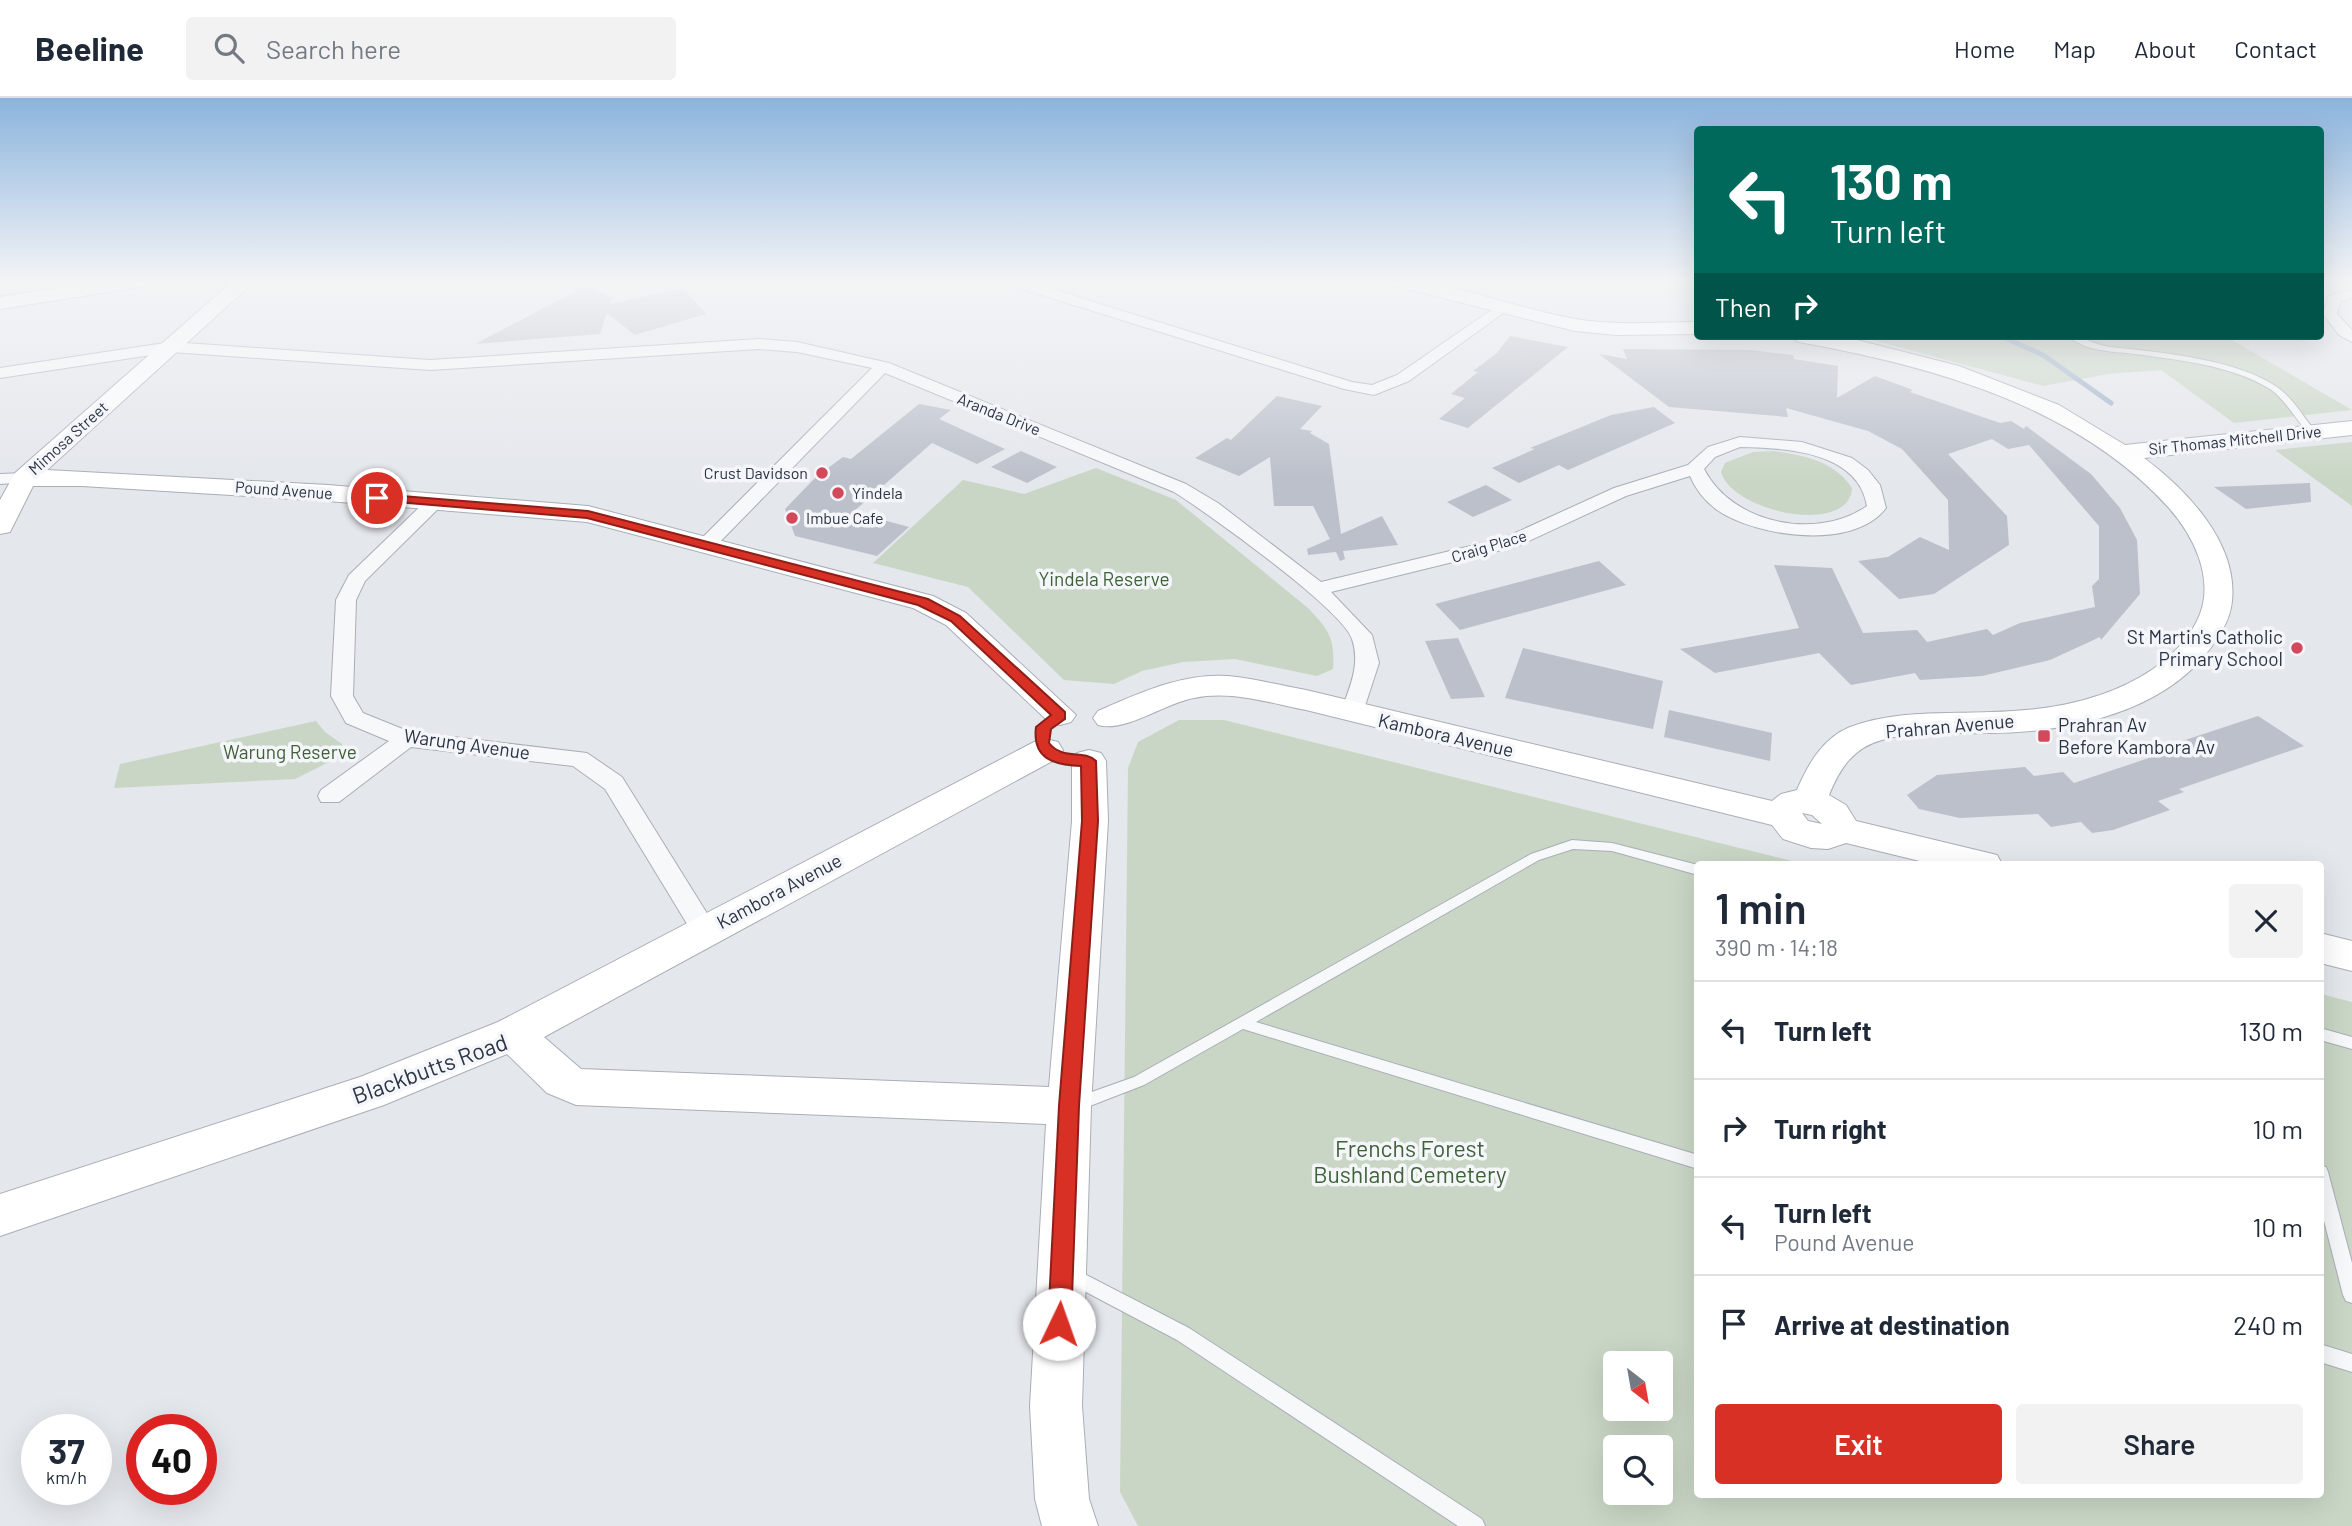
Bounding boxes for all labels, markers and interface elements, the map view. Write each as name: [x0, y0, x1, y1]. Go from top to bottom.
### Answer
search box: [186, 17, 676, 80]
text: Beeline: [35, 28, 144, 68]
icon: search: [210, 29, 248, 67]
text: Search here: [266, 33, 401, 64]
text: Home: [1954, 34, 2015, 63]
text: Map: [2053, 34, 2096, 63]
text: About: [2134, 34, 2196, 63]
text: Contact: [2234, 34, 2317, 63]
text: 130 m: [1830, 151, 1952, 210]
icon: left: [1715, 154, 1806, 245]
text: Turn left: [1830, 211, 1947, 249]
icon: right: [1786, 287, 1824, 325]
text: Then: [1715, 291, 1772, 322]
street label: Aranda Drive: [955, 388, 1044, 439]
street label: Mimosa Street: [24, 397, 111, 478]
street label: Sir Thomas Mitchell Drive: [2148, 421, 2322, 458]
place label: Crust Davidson: [704, 463, 808, 482]
marker: Crust Davidson: [814, 465, 830, 481]
pin: [347, 468, 407, 528]
street label: Pound Avenue: [235, 477, 333, 502]
icon: arrive: [358, 479, 396, 517]
place label: Yindela: [852, 483, 903, 502]
marker: Yindela: [830, 485, 846, 501]
place label: Imbue Cafe: [806, 508, 884, 527]
marker: Imbue Cafe: [784, 510, 800, 526]
street label: Craig Place: [1449, 525, 1529, 566]
park label: Yindela Reserve: [1038, 567, 1170, 590]
place label: St Martin's Catholic Primary School: [2127, 625, 2283, 670]
marker: St Martin's Catholic Primary School: [2289, 640, 2305, 656]
street label: Kambora Avenue: [1376, 708, 1516, 761]
street label: Prahran Avenue: [1885, 708, 2015, 743]
place label: Prahran Av Before Kambora Av: [2058, 713, 2215, 758]
street label: Warung Avenue: [403, 723, 532, 764]
marker: Prahran Av Before Kambora Av: [2036, 728, 2052, 744]
park label: Warung Reserve: [223, 740, 357, 763]
street label: Kambora Avenue: [712, 848, 845, 933]
text: 1 min: [1715, 882, 1807, 932]
button: close: [2229, 884, 2303, 958]
text: 390 m · 14:18: [1715, 933, 1838, 961]
icon: left: [1715, 1011, 1753, 1049]
text: Turn left: [1774, 1015, 1872, 1046]
text: 130 m: [2239, 1015, 2303, 1046]
street label: Blackbutts Road: [348, 1027, 511, 1109]
icon: right: [1715, 1109, 1753, 1147]
text: Turn right: [1774, 1113, 1887, 1144]
text: 10 m: [2253, 1113, 2303, 1144]
park label: Frenchs Forest Bushland Cemetery: [1313, 1134, 1507, 1188]
text: Turn left: [1774, 1197, 1872, 1228]
icon: left: [1715, 1207, 1753, 1245]
text: 10 m: [2253, 1211, 2303, 1242]
text: Pound Avenue: [1774, 1228, 1915, 1256]
position arrow: [1022, 1287, 1096, 1361]
icon: arrive: [1715, 1305, 1753, 1343]
text: Arrive at destination: [1774, 1309, 2010, 1340]
text: 240 m: [2233, 1309, 2303, 1340]
north arrow: [1603, 1351, 1673, 1421]
map controls: [1603, 1351, 1673, 1505]
button: Exit: [1715, 1404, 2002, 1484]
button: Share: [2016, 1404, 2303, 1484]
speed limit sign: 40: [126, 1414, 217, 1505]
text: 37: [48, 1429, 85, 1471]
button: search: [1603, 1435, 1673, 1505]
text: km/h: [46, 1466, 87, 1488]

